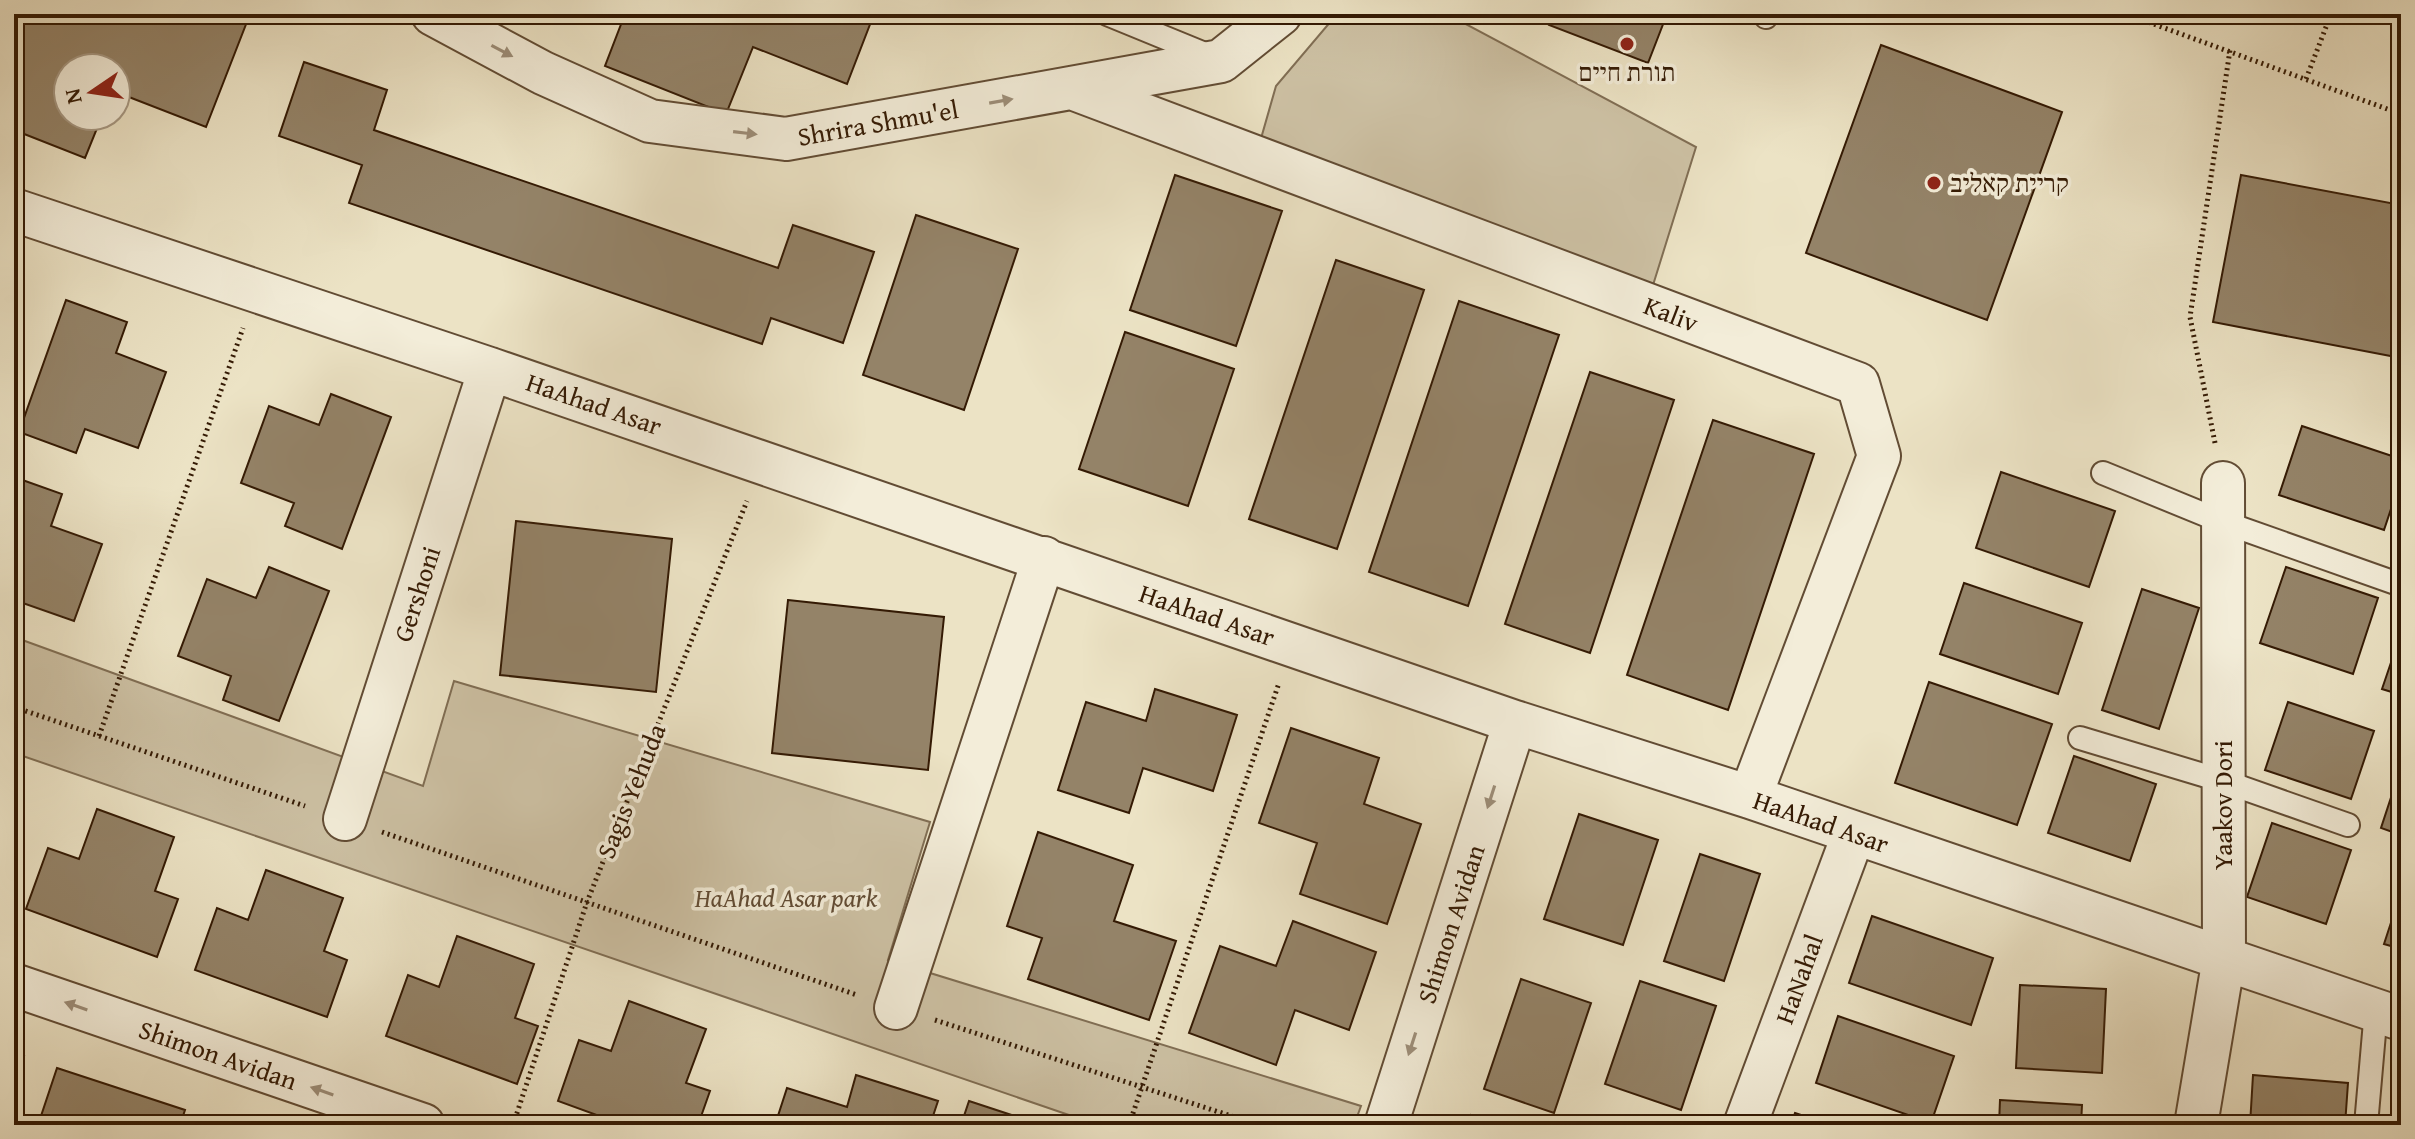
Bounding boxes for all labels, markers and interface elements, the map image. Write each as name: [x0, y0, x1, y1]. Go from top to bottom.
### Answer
marker: תורת חיים: [1618, 35, 1636, 53]
one-way arrow: [490, 44, 513, 58]
north arrow: [52, 52, 132, 132]
place label: תורת חיים: [1578, 52, 1676, 91]
text: N: [55, 85, 90, 107]
street label: Shrira Shmu'el: [794, 89, 961, 156]
one-way arrow: [989, 95, 1014, 107]
one-way arrow: [733, 127, 758, 140]
place label: קריית קאליב: [1950, 163, 2069, 202]
marker: קריית קאליב: [1925, 174, 1943, 192]
street label: Kaliv: [1638, 285, 1704, 342]
street label: HaAhad Asar: [521, 362, 667, 445]
street label: Gershoni: [383, 541, 450, 647]
street label: HaAhad Asar: [1134, 573, 1280, 656]
street label: Sagis Yehuda: [586, 717, 676, 864]
street label: Yaakov Dori: [2203, 740, 2242, 870]
street label: HaAhad Asar: [1748, 780, 1894, 863]
one-way arrow: [1484, 785, 1497, 809]
street label: Shimon Avidan: [1406, 839, 1495, 1008]
park label: HaAhad Asar park: [694, 878, 877, 917]
street label: HaNahal: [1764, 928, 1833, 1029]
one-way arrow: [64, 1000, 88, 1012]
street label: Shimon Avidan: [134, 1009, 303, 1100]
one-way arrow: [1405, 1033, 1418, 1057]
one-way arrow: [310, 1084, 334, 1096]

